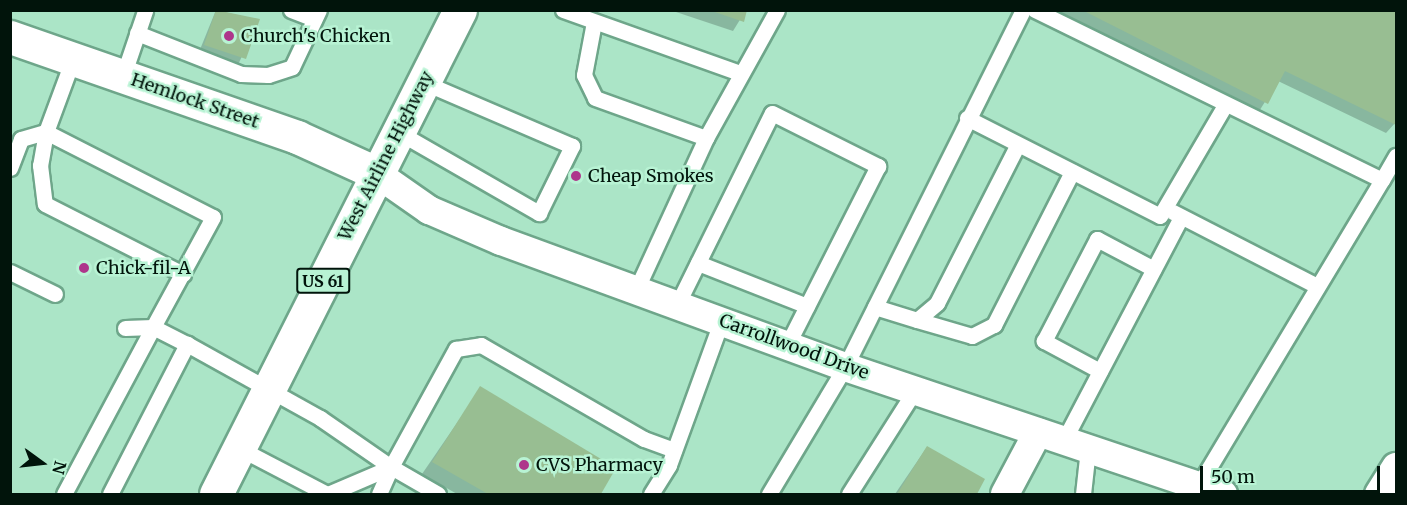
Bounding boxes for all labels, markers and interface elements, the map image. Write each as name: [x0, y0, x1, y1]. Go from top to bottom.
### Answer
place label: Church's Chicken: [241, 25, 391, 47]
marker: Church's Chicken: [222, 29, 236, 43]
street label: West Airline Highway: [334, 68, 438, 244]
street label: Hemlock Street: [128, 69, 262, 133]
place label: Cheap Smokes: [588, 165, 714, 187]
marker: Cheap Smokes: [569, 169, 583, 183]
place label: Chick-fil-A: [96, 257, 191, 279]
marker: Chick-fil-A: [77, 261, 91, 275]
road number: US 61: [296, 268, 350, 294]
street label: Carrollwood Drive: [716, 310, 872, 384]
north arrow: [12, 433, 72, 493]
place label: CVS Pharmacy: [536, 454, 663, 476]
scale bar: [1203, 454, 1383, 492]
marker: CVS Pharmacy: [517, 458, 531, 472]
text: N: [48, 459, 71, 476]
text: 50 m: [1211, 465, 1255, 488]

